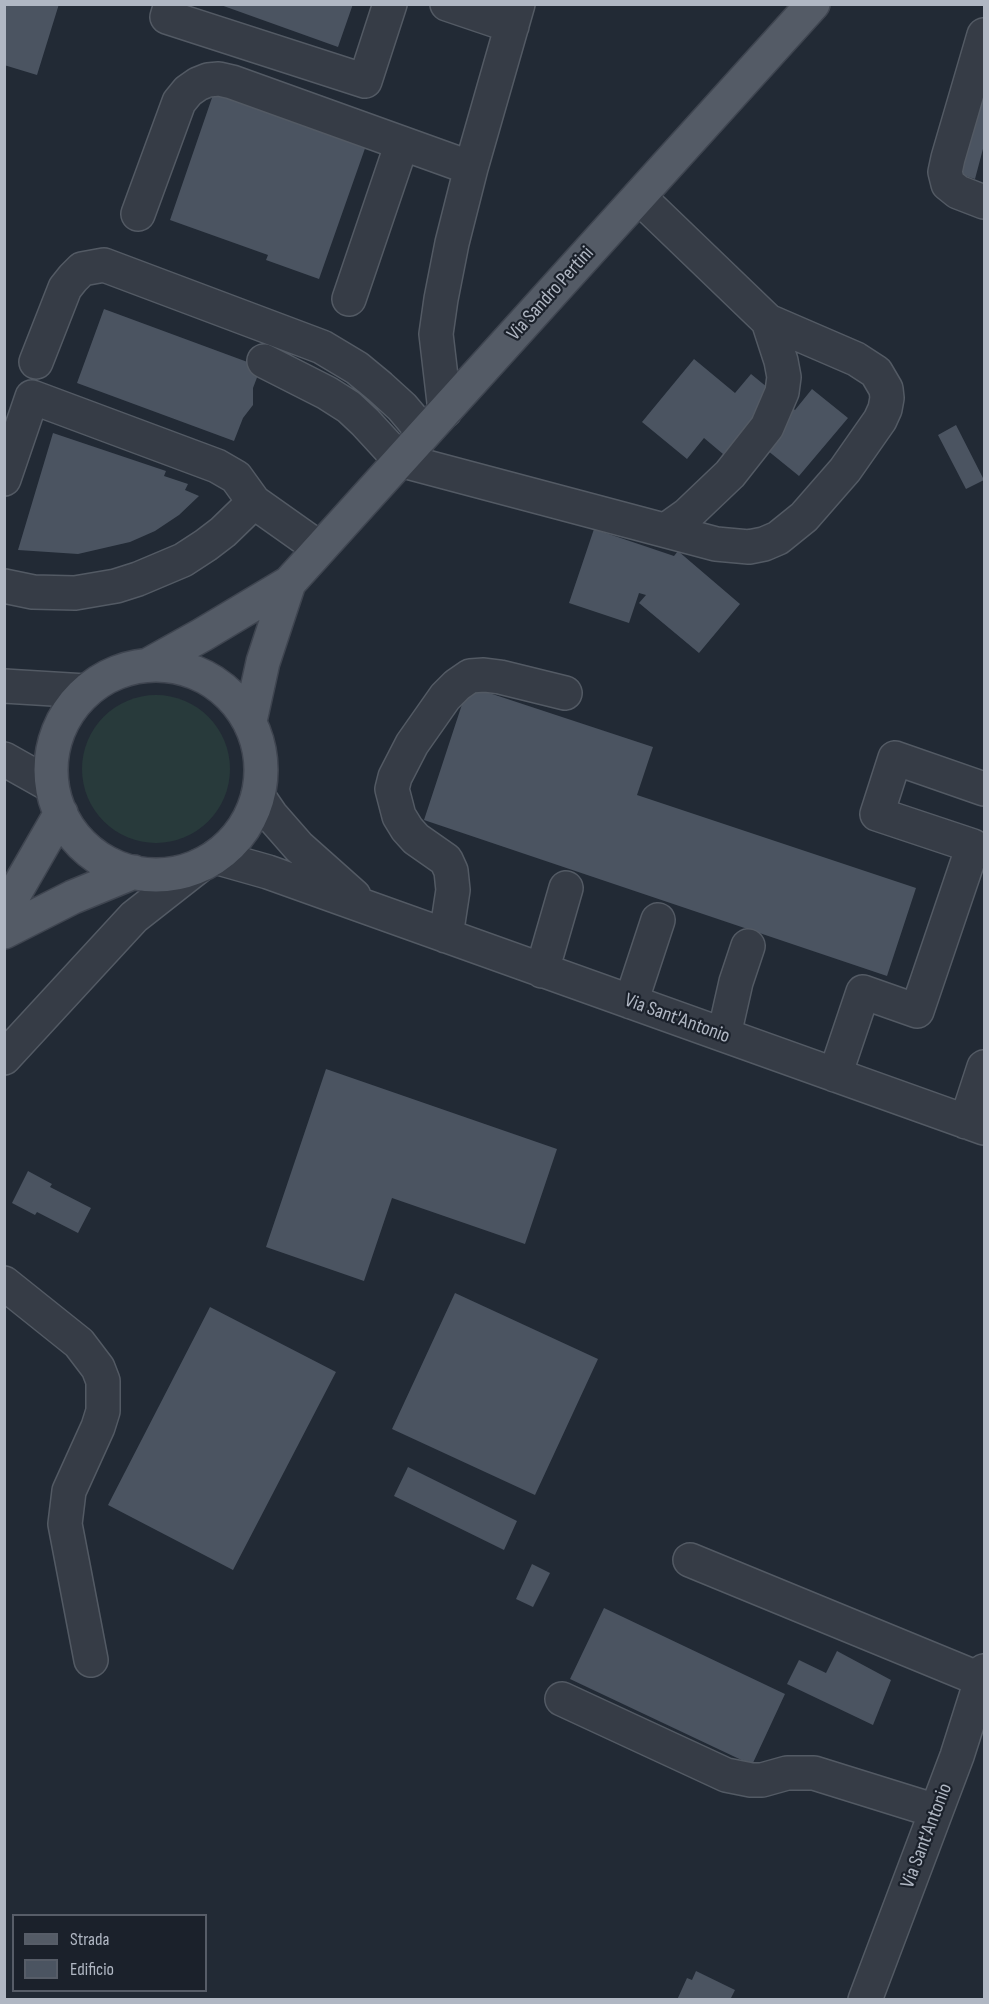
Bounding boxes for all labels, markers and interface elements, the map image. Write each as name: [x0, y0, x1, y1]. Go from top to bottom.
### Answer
street label: Via Sandro Pertini: [503, 242, 599, 346]
street label: Via Sant'Antonio: [621, 989, 733, 1049]
street label: Via Sant'Antonio: [896, 1780, 958, 1892]
legend: [12, 1914, 207, 1992]
text: Strada: [70, 1929, 109, 1950]
text: Edificio: [70, 1959, 114, 1980]

